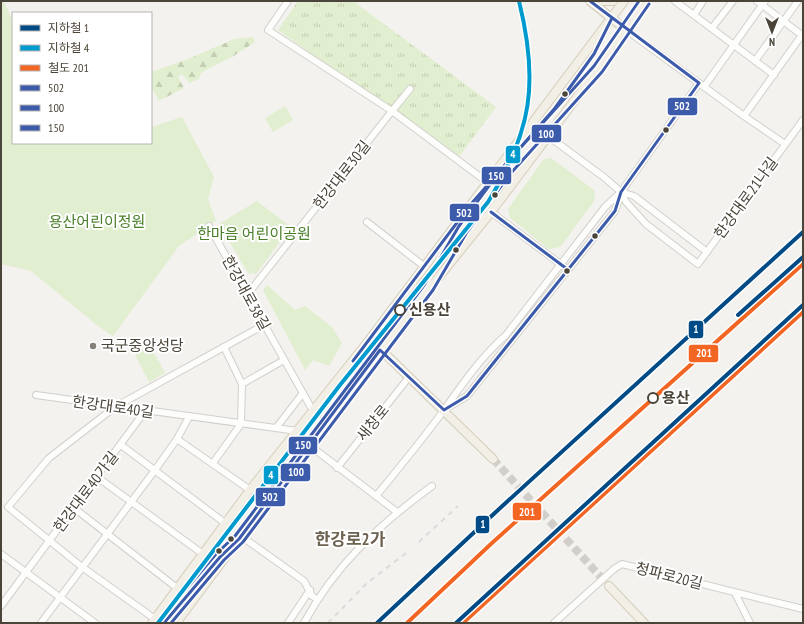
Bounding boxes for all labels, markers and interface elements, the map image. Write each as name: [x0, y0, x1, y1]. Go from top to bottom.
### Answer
legend: [12, 12, 152, 144]
north arrow: [752, 12, 792, 52]
text: 지하철 1: [48, 20, 89, 35]
text: N: [769, 35, 775, 49]
text: 지하철 4: [48, 40, 90, 55]
text: 철도 201: [48, 60, 89, 75]
text: 502: [48, 80, 64, 95]
unlabelled marker: [560, 89, 570, 99]
line badge: 502: [667, 97, 698, 116]
text: 502: [674, 99, 690, 113]
text: 100: [48, 100, 64, 115]
text: 150: [48, 120, 64, 135]
line badge: 100: [531, 124, 562, 143]
unlabelled marker: [661, 125, 671, 135]
text: 100: [538, 127, 554, 141]
street label: 한강대로30길: [309, 136, 374, 213]
line badge: 4: [505, 145, 521, 164]
text: 4: [510, 147, 516, 161]
street label: 한강대로21나길: [710, 153, 782, 242]
line badge: 150: [481, 166, 512, 185]
text: 150: [488, 169, 504, 183]
unlabelled marker: [490, 190, 500, 200]
line badge: 502: [449, 203, 480, 222]
text: 502: [456, 206, 472, 220]
park label: 용산어린이정원: [49, 212, 145, 231]
park label: 한마음 어린이공원: [197, 224, 311, 243]
unlabelled marker: [590, 231, 600, 241]
unlabelled marker: [451, 245, 461, 255]
street label: 한강대로38길: [218, 252, 275, 333]
unlabelled marker: [562, 266, 572, 276]
place label: 신용산: [409, 300, 451, 319]
marker: 신용산: [394, 304, 406, 316]
line badge: 1: [688, 320, 704, 339]
text: 1: [693, 322, 699, 336]
place label: 국군중앙성당: [101, 336, 184, 355]
marker: 국군중앙성당: [88, 341, 98, 351]
line badge: 201: [688, 344, 719, 363]
text: 201: [696, 346, 712, 360]
place label: 용산: [662, 388, 690, 407]
street label: 한강대로40길: [71, 391, 155, 422]
marker: 용산: [647, 392, 659, 404]
street label: 새창로: [352, 401, 393, 445]
line badge: 150: [288, 436, 318, 455]
text: 150: [295, 438, 311, 452]
street label: 한강대로40가길: [49, 448, 122, 536]
line badge: 100: [280, 463, 311, 482]
line badge: 4: [263, 465, 279, 485]
text: 100: [288, 465, 304, 479]
text: 4: [268, 468, 274, 482]
line badge: 502: [255, 487, 286, 507]
text: 502: [262, 490, 278, 504]
line badge: 201: [512, 502, 542, 521]
text: 201: [519, 505, 535, 519]
line badge: 1: [475, 515, 490, 534]
text: 1: [480, 517, 486, 531]
district label: 한강로2가: [315, 528, 386, 550]
unlabelled marker: [226, 534, 236, 544]
unlabelled marker: [214, 546, 224, 556]
street label: 청파로20길: [633, 558, 705, 593]

